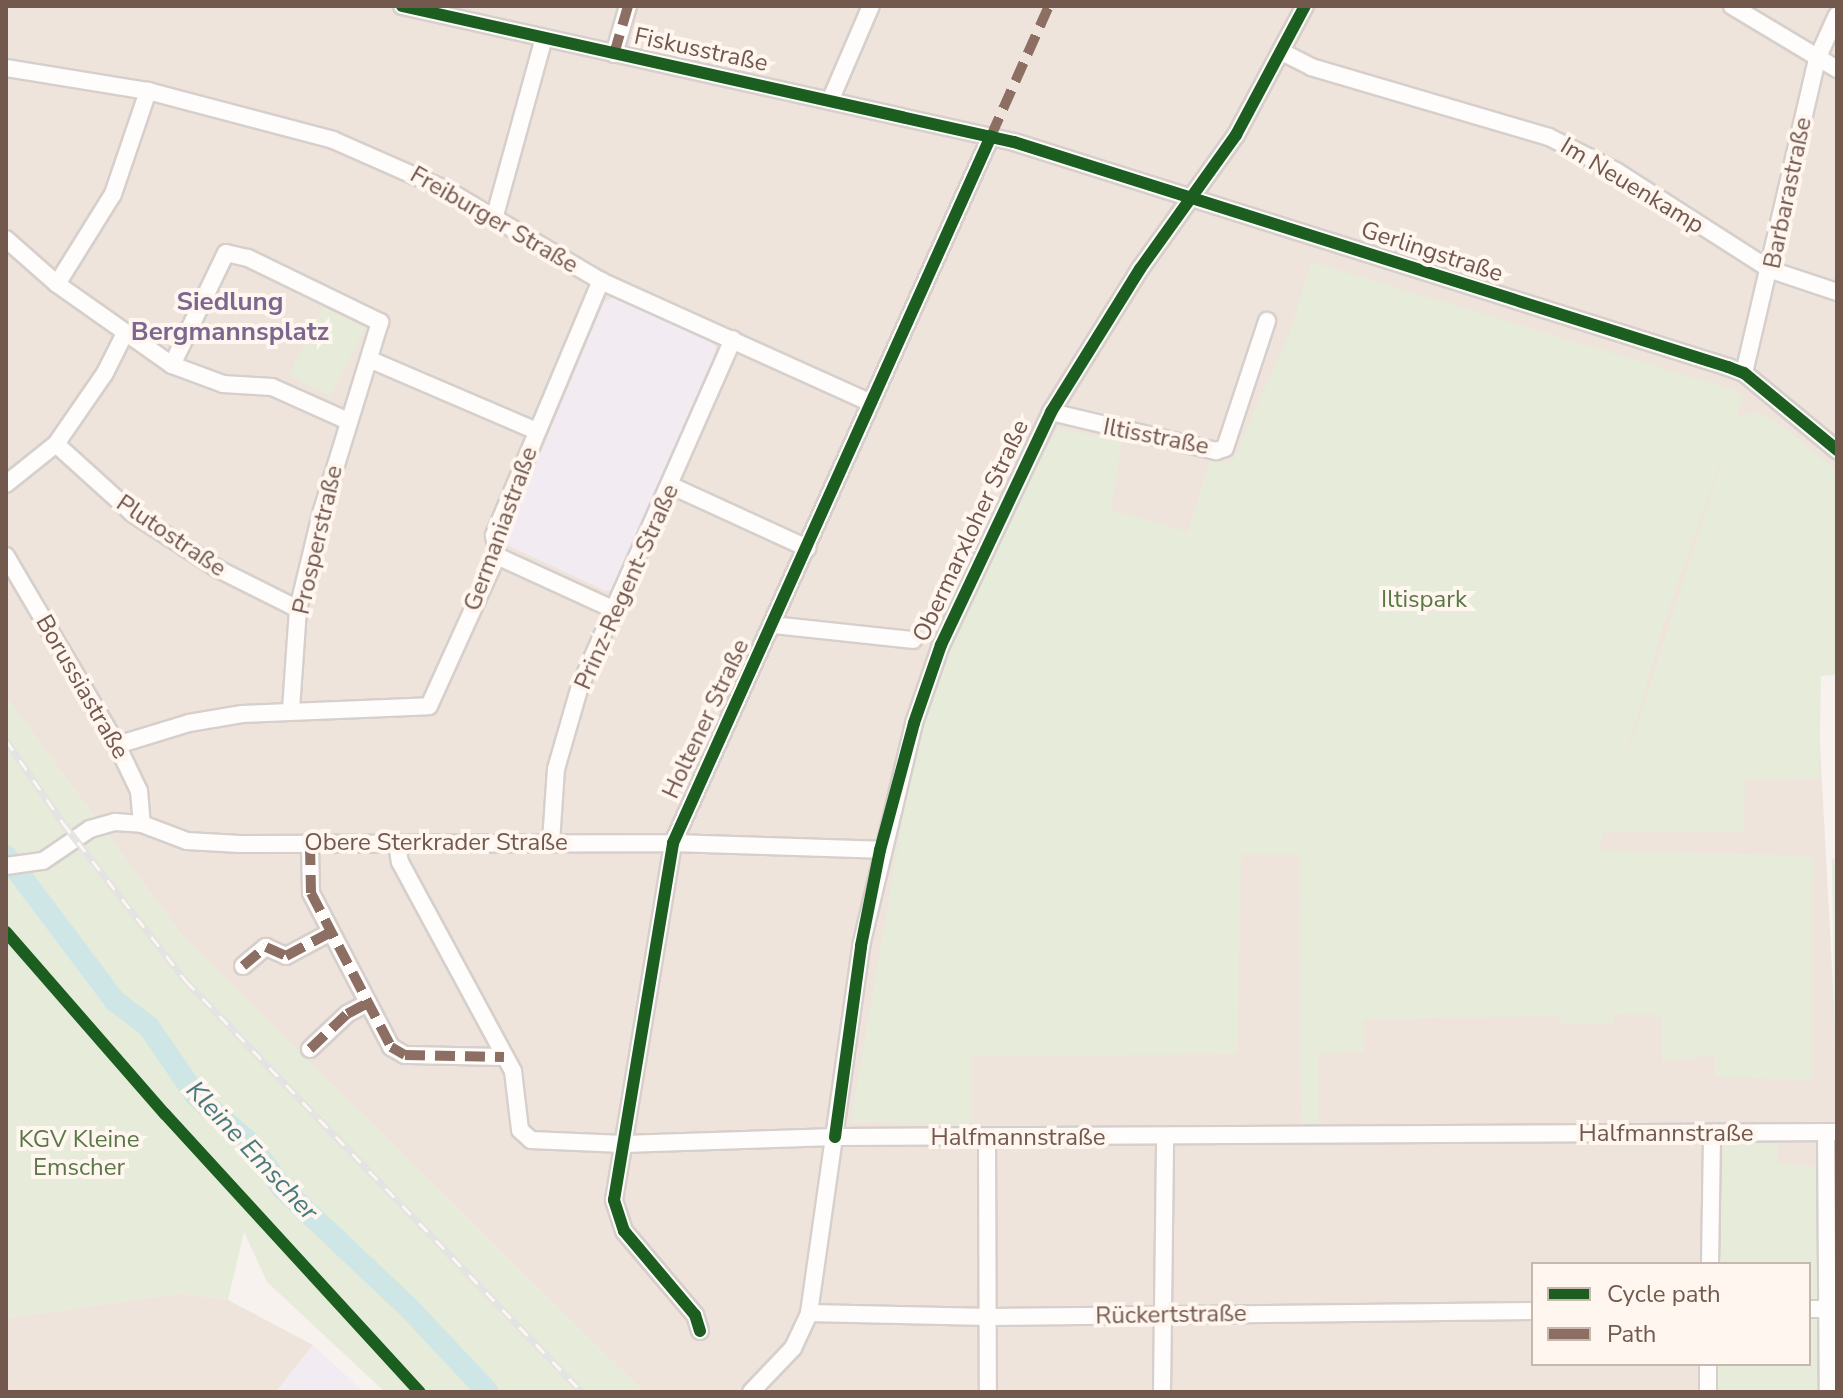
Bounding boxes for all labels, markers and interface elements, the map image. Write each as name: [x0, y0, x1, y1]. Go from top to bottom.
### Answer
street label: Fiskusstraße: [632, 22, 770, 78]
street label: Barbarastraße: [1758, 115, 1818, 271]
street label: Im Neuenkamp: [1555, 132, 1709, 240]
street label: Freiburger Straße: [405, 160, 583, 280]
street label: Gerlingstraße: [1357, 215, 1507, 289]
district label: Siedlung Bergmannsplatz: [131, 286, 329, 348]
street label: Iltisstraße: [1101, 413, 1211, 461]
street label: Obermarxloher Straße: [907, 415, 1035, 647]
street label: Germaniastraße: [458, 443, 544, 615]
street label: Prosperstraße: [287, 463, 349, 617]
street label: Prinz-Regent-Straße: [569, 480, 685, 694]
street label: Plutostraße: [111, 489, 231, 583]
park label: Iltispark: [1381, 586, 1467, 614]
street label: Borussiastraße: [29, 610, 135, 764]
street label: Holtener Straße: [656, 635, 756, 803]
street label: Obere Sterkrader Straße: [304, 829, 568, 857]
water label: Kleine Emscher: [180, 1075, 324, 1227]
street label: Halfmannstraße: [1579, 1120, 1753, 1148]
street label: Halfmannstraße: [931, 1124, 1105, 1152]
park label: KGV Kleine Emscher: [19, 1126, 139, 1182]
legend: [1531, 1262, 1811, 1366]
text: Cycle path: [1607, 1278, 1721, 1310]
street label: Rückertstraße: [1095, 1299, 1247, 1331]
text: Path: [1607, 1318, 1656, 1350]

